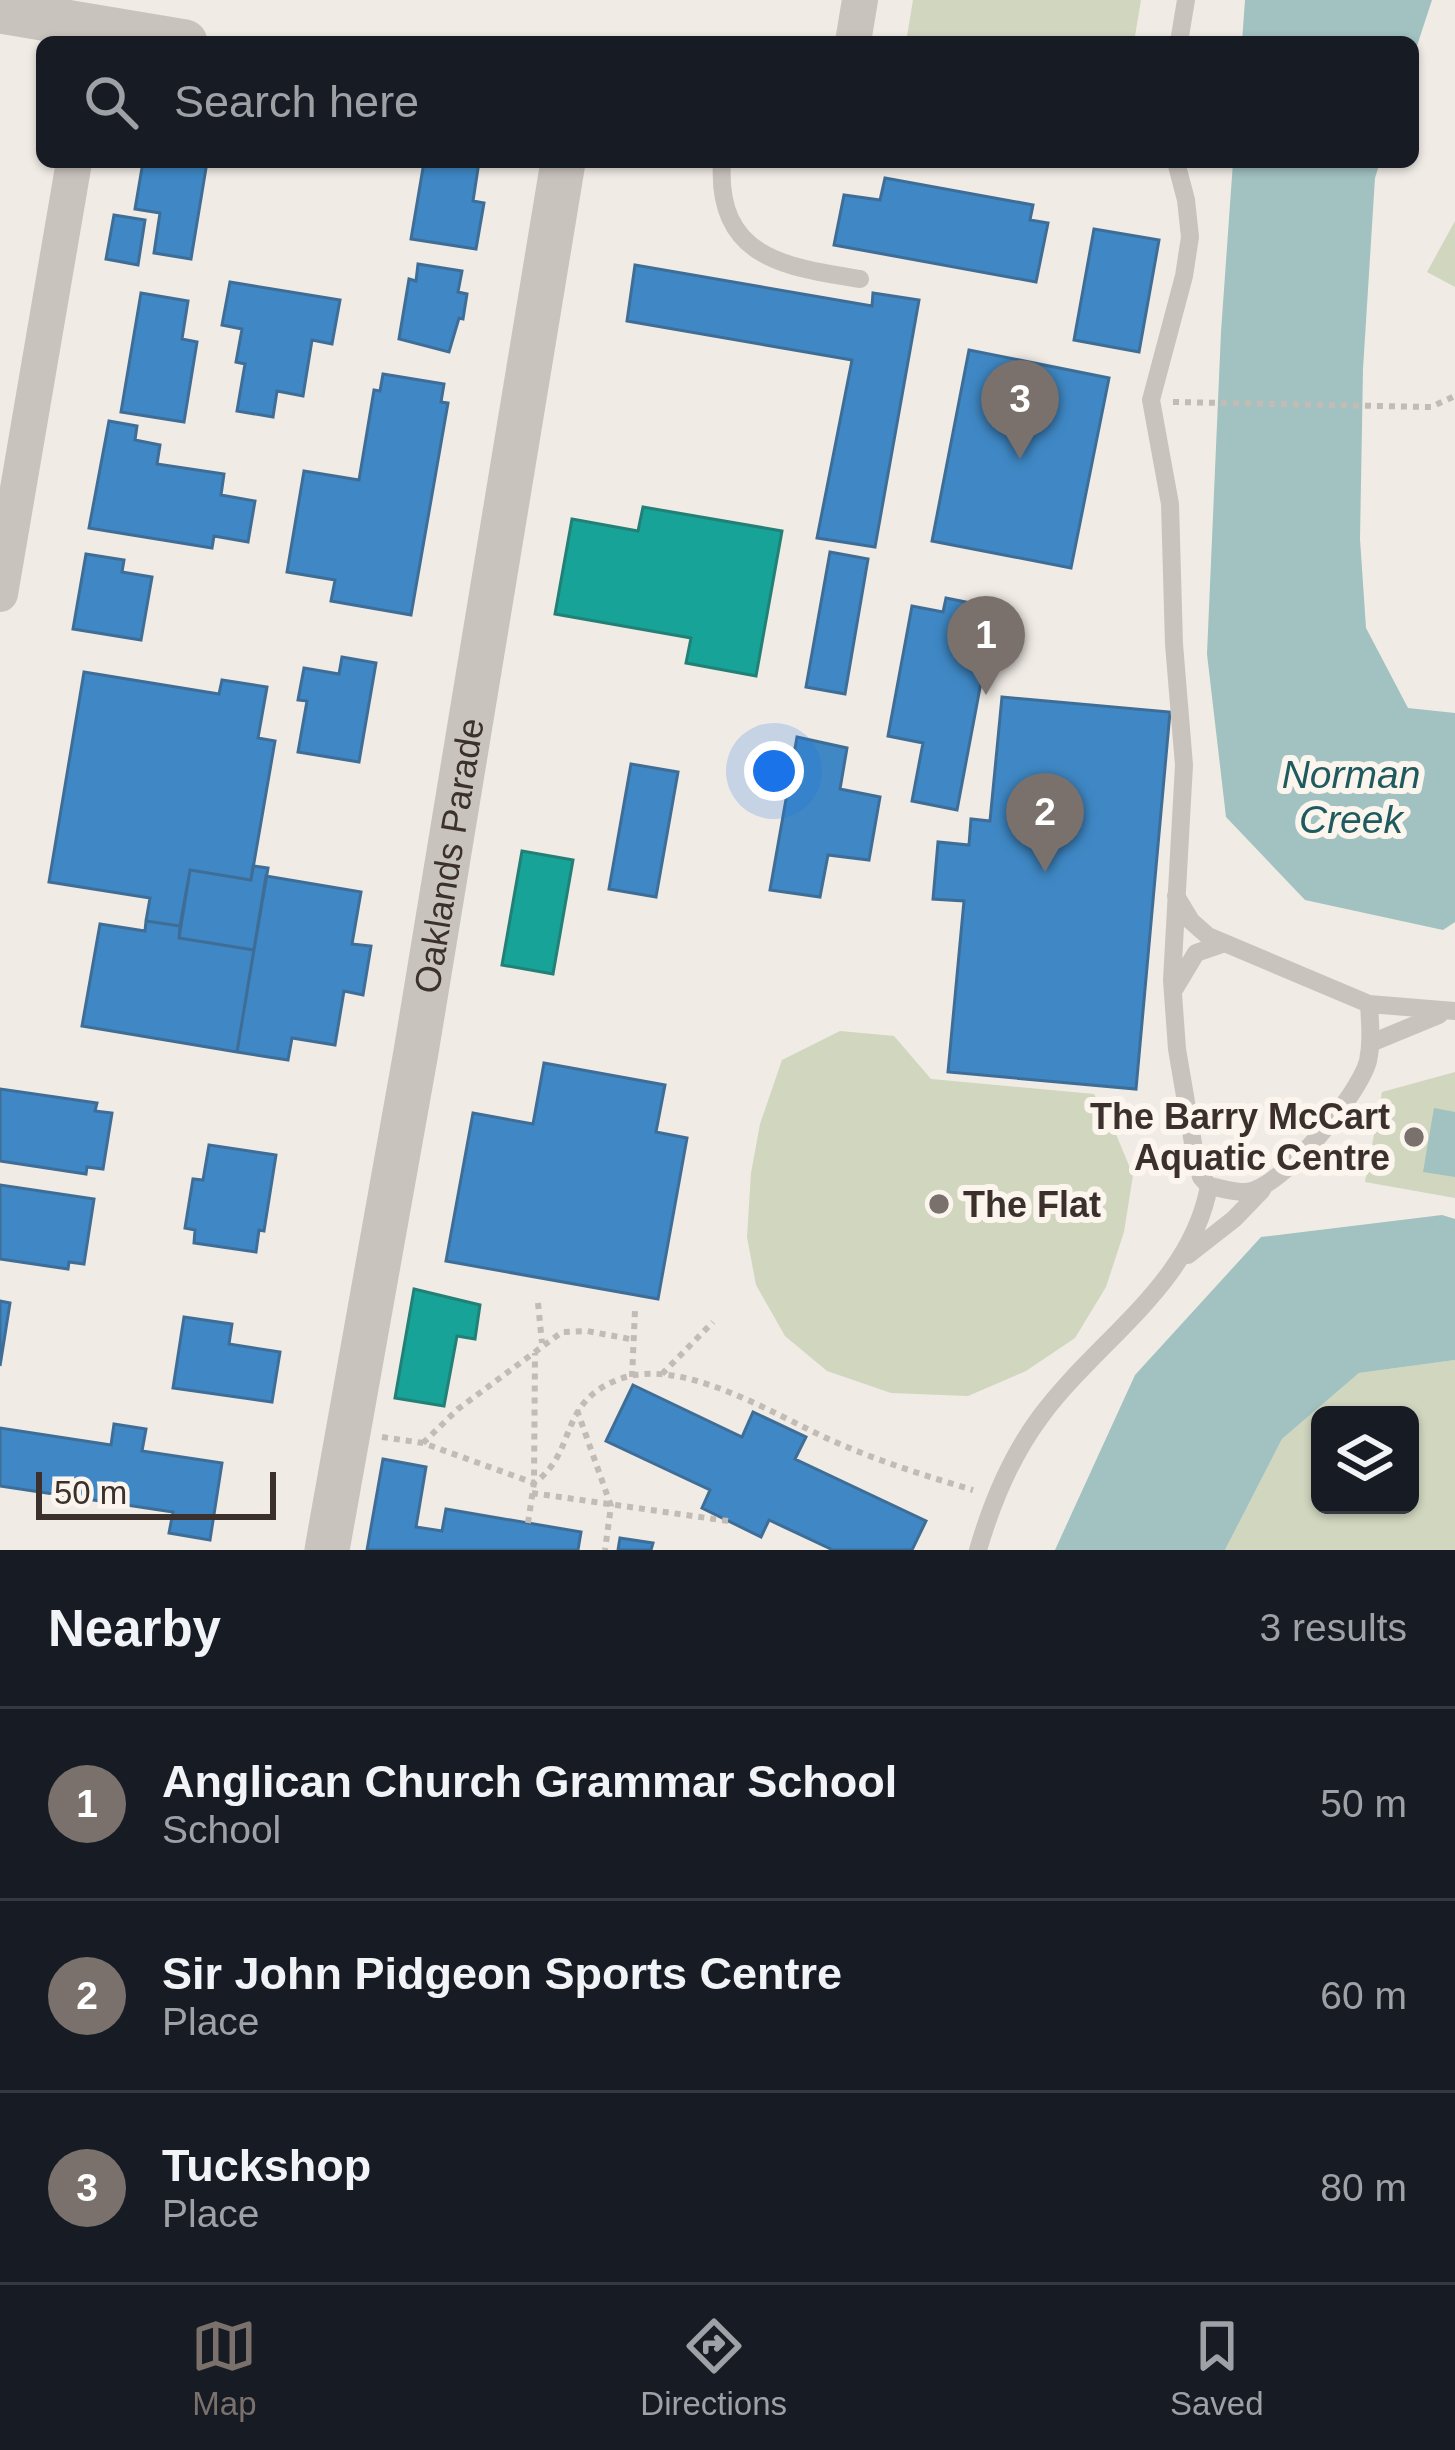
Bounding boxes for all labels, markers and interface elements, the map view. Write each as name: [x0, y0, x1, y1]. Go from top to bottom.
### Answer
search box: [36, 36, 1419, 168]
icon: search: [78, 69, 144, 135]
text: Search here: [174, 76, 419, 127]
pin: 3: [981, 360, 1059, 459]
pin: 1: [947, 596, 1025, 695]
street label: Oaklands Parade: [406, 715, 492, 996]
your location: [744, 741, 804, 801]
water label: Norman Creek: [1282, 753, 1420, 841]
pin: 2: [1006, 773, 1084, 872]
place label: The Barry McCart Aquatic Centre: [1090, 1096, 1390, 1178]
marker: The Barry McCart Aquatic Centre: [1401, 1124, 1427, 1150]
place label: The Flat: [963, 1184, 1101, 1225]
marker: The Flat: [926, 1191, 952, 1217]
map controls: [1311, 1406, 1419, 1514]
button: layers: [1311, 1406, 1419, 1514]
scale bar: [36, 1466, 276, 1519]
text: 50 m: [54, 1474, 127, 1511]
text: Nearby: [48, 1600, 221, 1657]
text: 3 results: [1260, 1606, 1407, 1649]
text: Anglican Church Grammar School: [162, 1756, 897, 1807]
text: 1: [76, 1782, 98, 1825]
text: 50 m: [1320, 1782, 1407, 1825]
text: School: [162, 1808, 281, 1851]
text: Sir John Pidgeon Sports Centre: [162, 1948, 842, 1999]
text: 2: [76, 1974, 98, 2017]
text: 60 m: [1320, 1974, 1407, 2017]
text: Place: [162, 2000, 260, 2043]
text: Tuckshop: [162, 2140, 371, 2191]
text: 3: [76, 2166, 98, 2209]
text: 80 m: [1320, 2166, 1407, 2209]
text: Place: [162, 2192, 260, 2235]
tab: Map: [191, 2313, 257, 2423]
tab: Directions: [640, 2313, 787, 2423]
tab: Saved: [1170, 2313, 1264, 2423]

